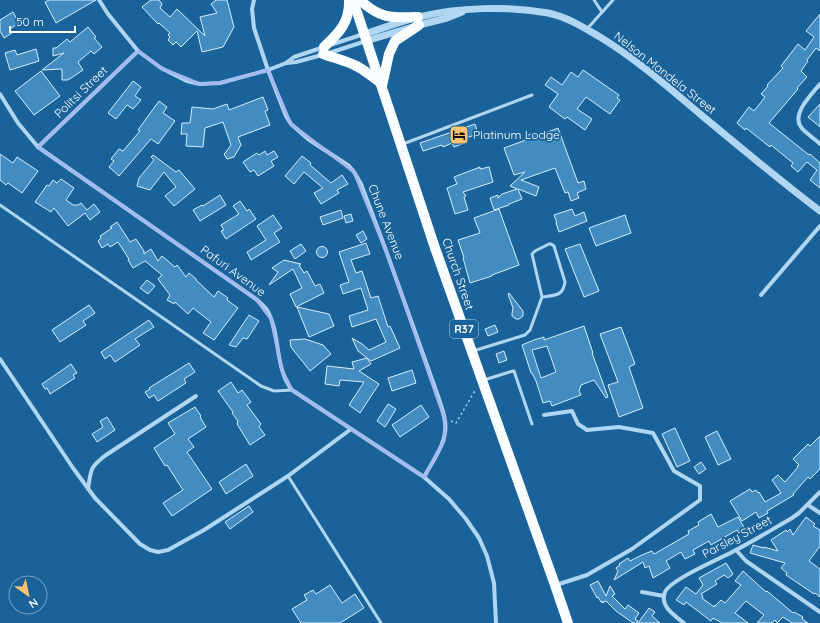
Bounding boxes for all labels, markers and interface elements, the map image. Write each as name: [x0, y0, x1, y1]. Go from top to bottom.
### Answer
scale bar: [10, 8, 75, 34]
text: 50 m: [16, 14, 44, 29]
street label: Nelson Mandela Street: [611, 28, 719, 117]
street label: Politsi Street: [51, 63, 110, 121]
hotel icon: Platinum Lodge: [448, 124, 470, 146]
place label: Platinum Lodge: [473, 127, 560, 142]
street label: Chune Avenue: [365, 182, 408, 262]
street label: Church Street: [439, 236, 478, 312]
street label: Pafuri Avenue: [198, 242, 269, 299]
road number: R37: [450, 320, 478, 338]
street label: Parsley Street: [699, 512, 774, 561]
north arrow: [8, 575, 48, 615]
text: N: [26, 595, 41, 611]

